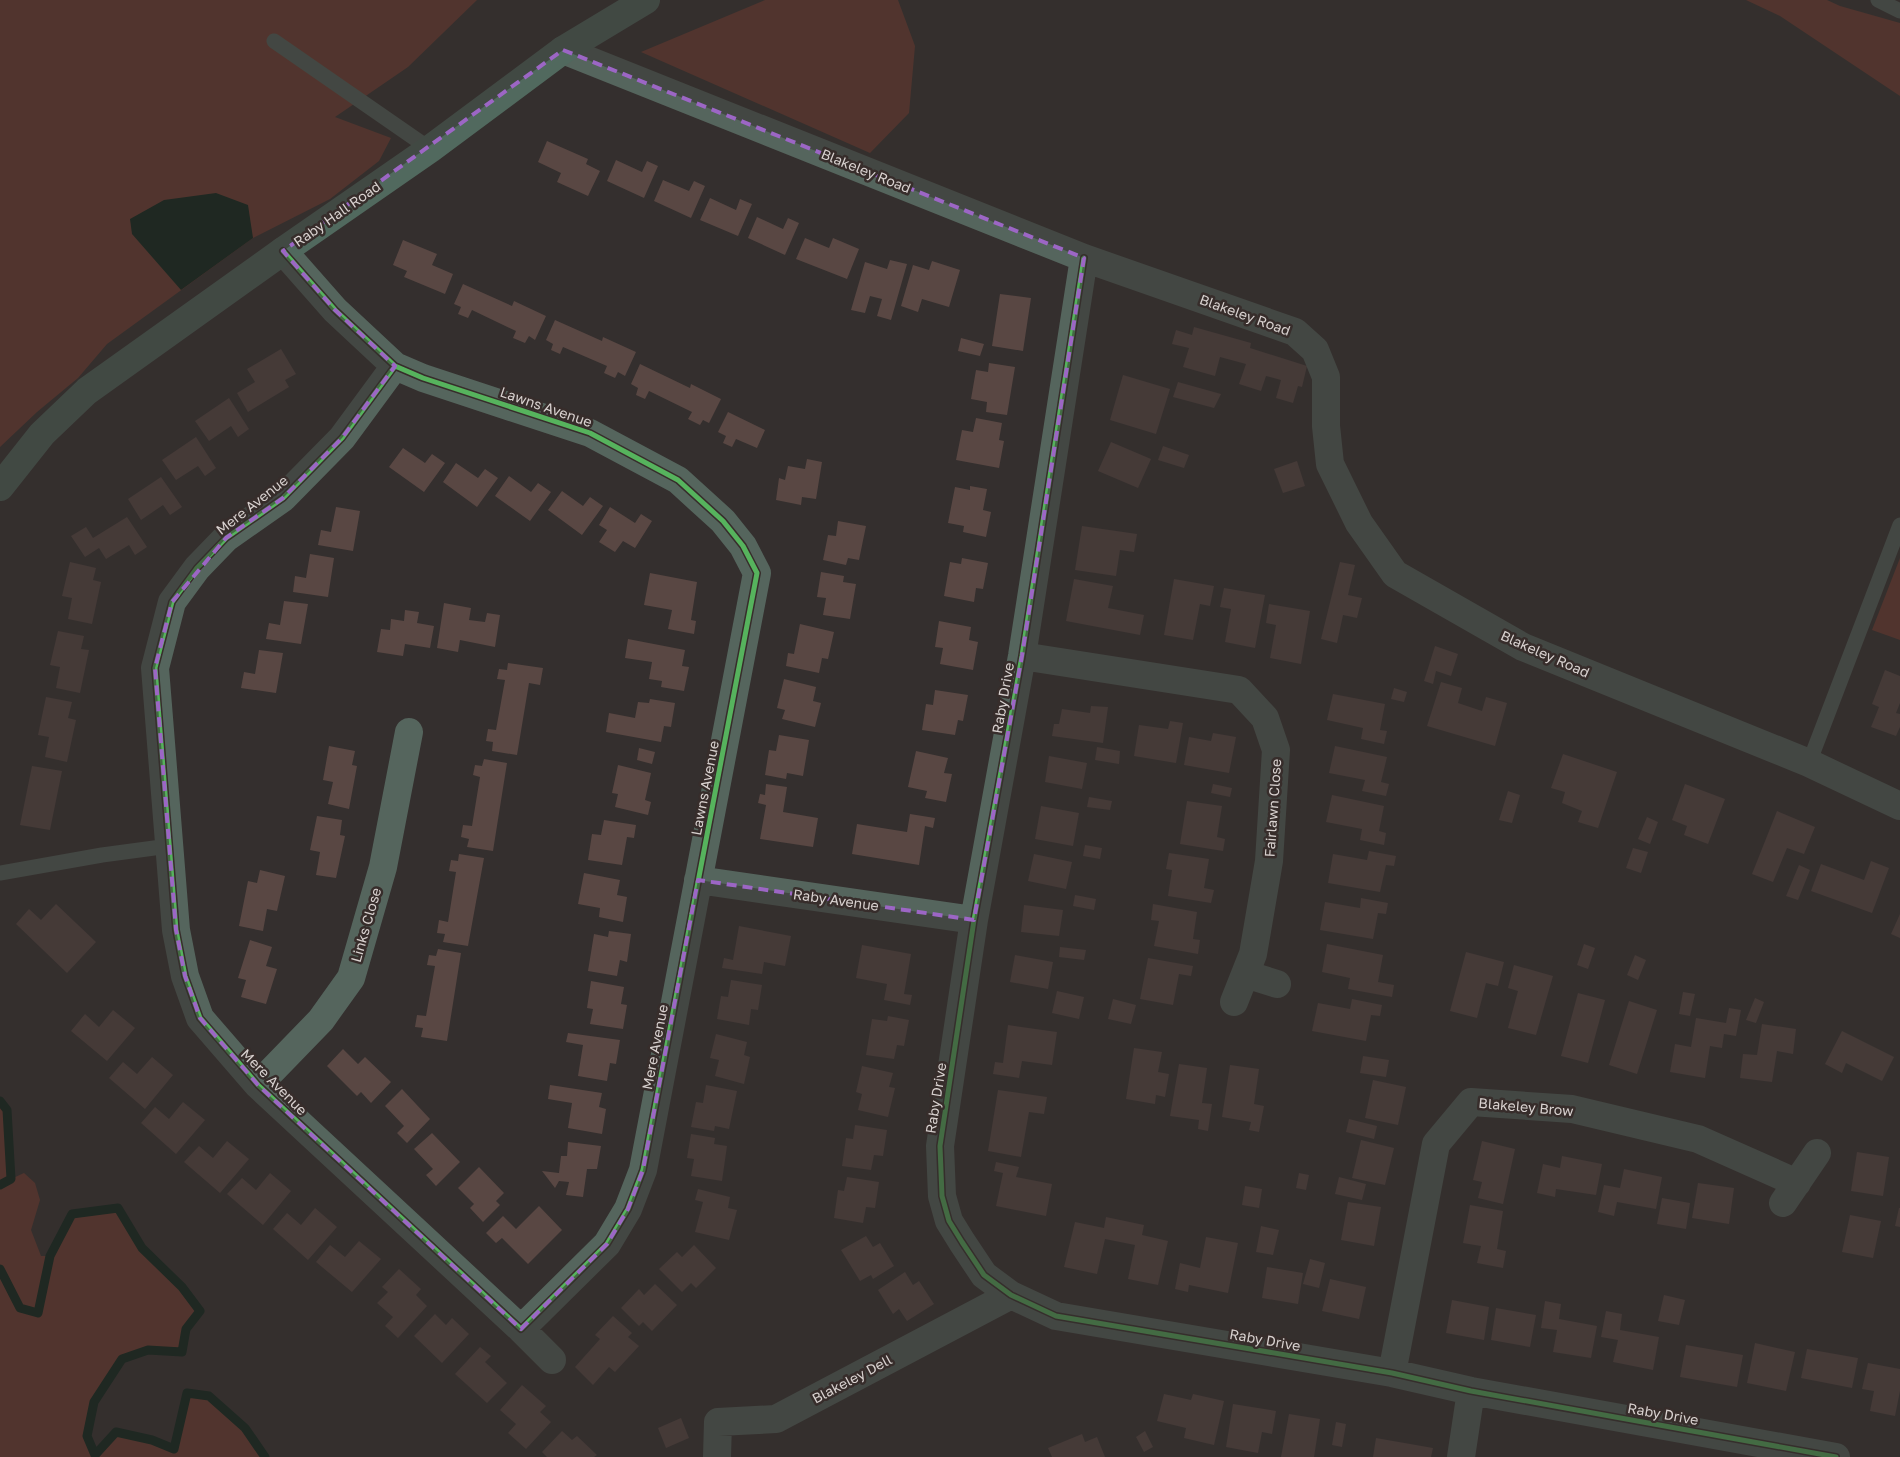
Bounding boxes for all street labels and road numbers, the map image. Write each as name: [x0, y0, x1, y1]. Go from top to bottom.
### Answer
street label: Blakeley Road: [819, 145, 914, 196]
street label: Raby Hall Road: [290, 177, 383, 250]
street label: Blakeley Road: [1197, 290, 1293, 339]
street label: Lawns Avenue: [498, 383, 594, 430]
street label: Mere Avenue: [212, 471, 291, 538]
street label: Blakeley Road: [1498, 626, 1592, 681]
street label: Raby Drive: [988, 661, 1017, 735]
street label: Lawns Avenue: [687, 739, 722, 837]
street label: Fairlawn Close: [1261, 758, 1284, 858]
street label: Raby Avenue: [792, 885, 880, 914]
street label: Links Close: [347, 886, 384, 964]
street label: Mere Avenue: [638, 1003, 671, 1091]
street label: Mere Avenue: [238, 1045, 311, 1118]
street label: Raby Drive: [922, 1061, 950, 1135]
street label: Blakeley Brow: [1478, 1094, 1574, 1119]
street label: Raby Drive: [1228, 1325, 1302, 1354]
street label: Blakeley Dell: [809, 1350, 895, 1407]
street label: Raby Drive: [1626, 1399, 1700, 1428]

